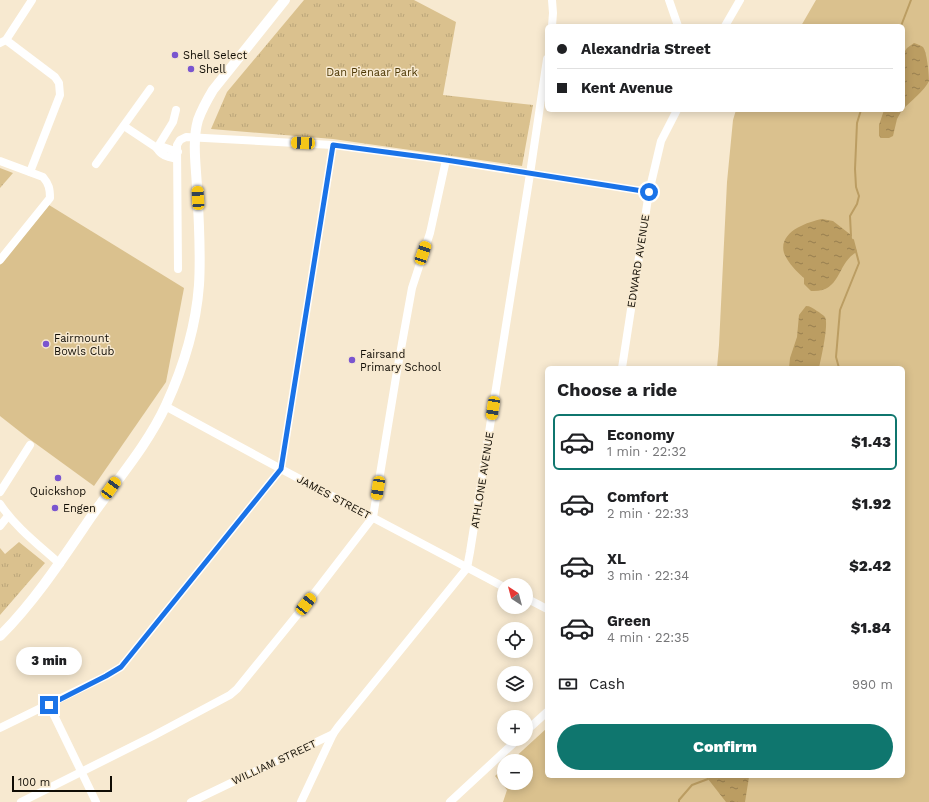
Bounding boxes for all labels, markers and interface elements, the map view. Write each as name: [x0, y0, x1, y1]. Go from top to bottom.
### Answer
text: Alexandria Street: [581, 40, 711, 58]
place label: Shell Select: [183, 49, 248, 62]
marker: Shell Select: [170, 50, 180, 60]
place label: Shell: [199, 63, 227, 76]
marker: Shell: [186, 64, 196, 74]
park label: Dan Pienaar Park: [326, 66, 418, 79]
text: Kent Avenue: [581, 79, 673, 97]
car: [291, 136, 315, 150]
route start: [640, 183, 658, 201]
car: [191, 186, 205, 210]
street label: EDWARD AVENUE: [625, 213, 652, 309]
car: [413, 240, 433, 266]
place label: Fairmount Bowls Club: [54, 332, 114, 358]
marker: Fairmount Bowls Club: [41, 339, 51, 349]
place label: Fairsand Primary School: [360, 348, 442, 374]
marker: Fairsand Primary School: [347, 355, 357, 365]
text: Choose a ride: [557, 379, 677, 400]
car: [485, 395, 501, 421]
icon: car: [559, 424, 595, 460]
text: Economy: [607, 426, 674, 444]
street label: ATHLONE AVENUE: [468, 431, 497, 529]
text: $1.43: [851, 433, 891, 451]
text: 1 min · 22:32: [607, 444, 686, 459]
street label: JAMES STREET: [295, 472, 373, 523]
marker: Quickshop: [53, 473, 63, 483]
car: [99, 475, 123, 501]
car: [370, 475, 386, 501]
place label: Quickshop: [30, 485, 86, 498]
icon: car: [559, 486, 595, 522]
text: Comfort: [607, 488, 668, 506]
text: $1.92: [852, 495, 891, 513]
place label: Engen: [63, 502, 96, 515]
marker: Engen: [50, 503, 60, 513]
text: 2 min · 22:33: [607, 506, 689, 521]
icon: car: [559, 548, 595, 584]
text: XL: [607, 550, 626, 568]
text: $2.42: [849, 557, 891, 575]
text: 3 min · 22:34: [607, 568, 689, 583]
north arrow: [497, 578, 533, 614]
map controls: [497, 578, 533, 790]
car: [294, 591, 318, 617]
icon: car: [559, 610, 595, 646]
text: Green: [607, 612, 651, 630]
text: $1.84: [851, 619, 891, 637]
button: locate: [497, 622, 533, 658]
text: 4 min · 22:35: [607, 630, 689, 645]
callout: 3 min: [16, 647, 82, 675]
text: 3 min: [31, 653, 67, 668]
button: layers: [497, 666, 533, 702]
icon: cash: [557, 673, 579, 695]
text: Cash: [589, 675, 625, 693]
text: 990 m: [852, 677, 893, 692]
route end: [40, 696, 58, 714]
button: +: [497, 710, 533, 746]
button: Confirm: [557, 724, 893, 770]
street label: WILLIAM STREET: [230, 737, 319, 788]
button: −: [497, 754, 533, 790]
scale bar: [12, 774, 112, 793]
text: 100 m: [18, 776, 50, 789]

